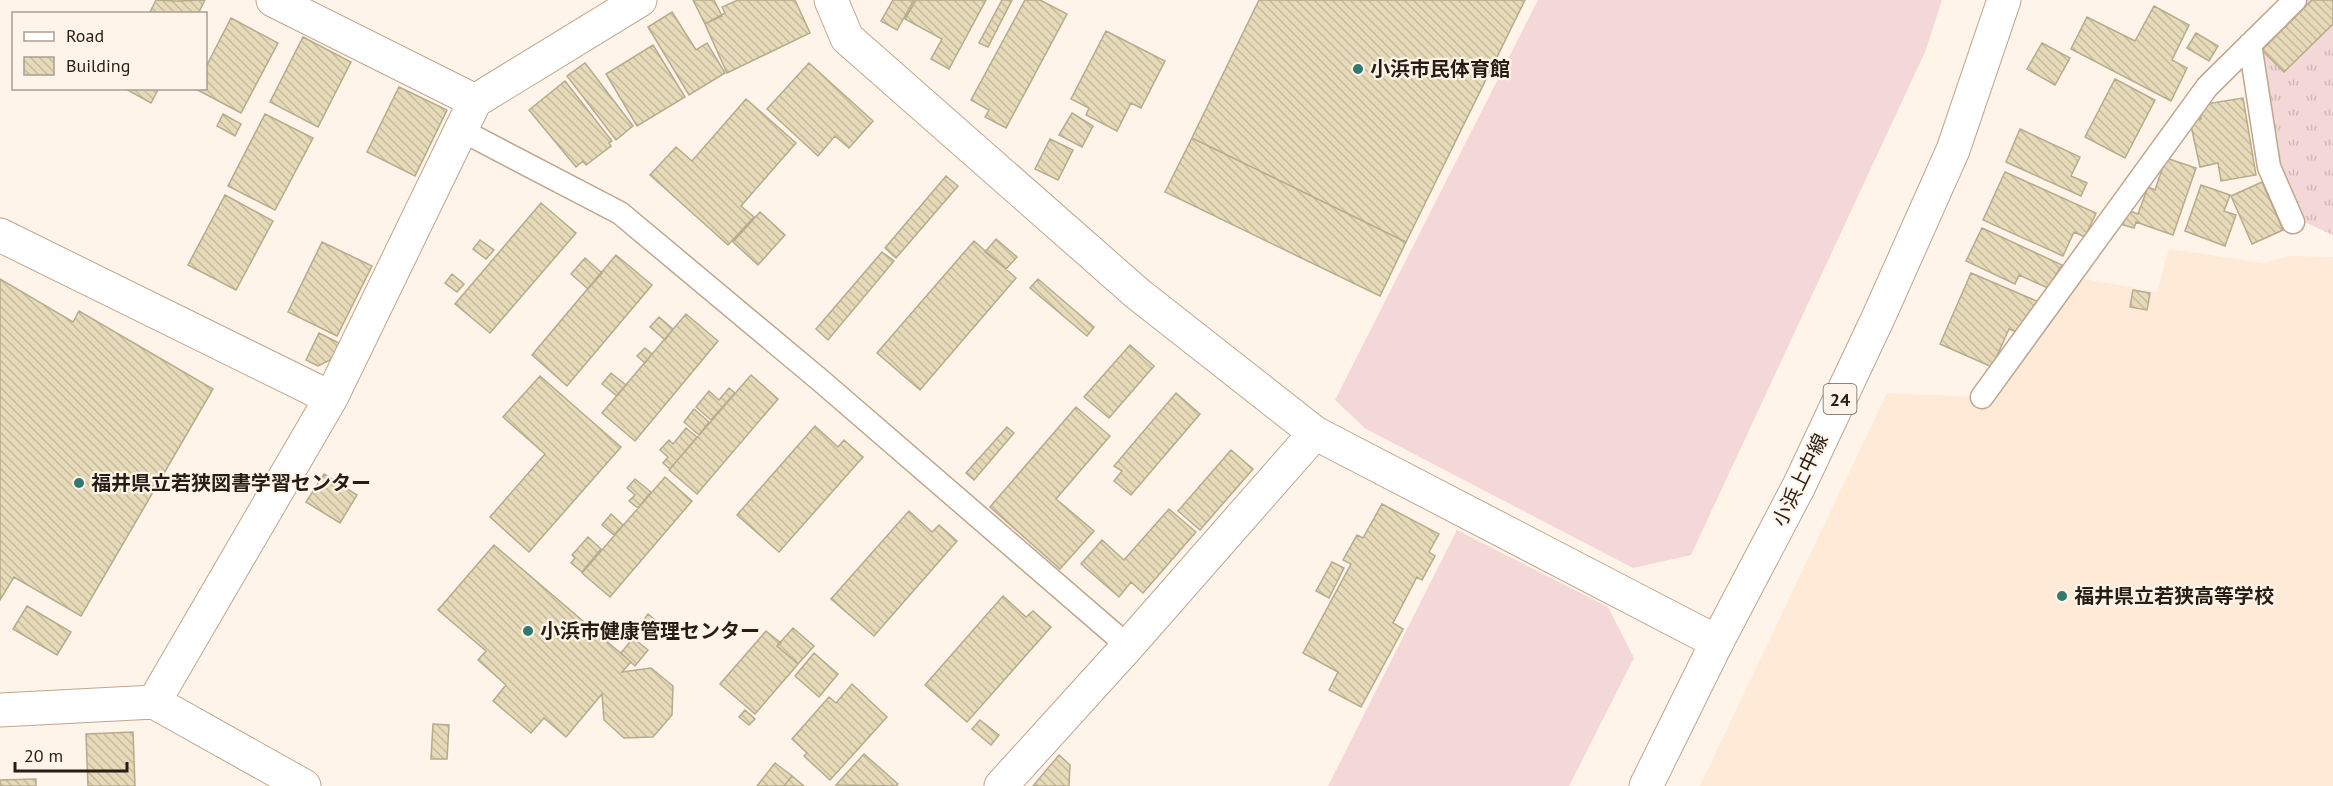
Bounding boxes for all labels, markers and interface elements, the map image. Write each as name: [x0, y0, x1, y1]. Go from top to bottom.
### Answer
legend: [12, 12, 207, 90]
text: Road: [66, 24, 104, 47]
text: Building: [66, 54, 130, 77]
place label: 小浜市民体育館: [1370, 56, 1510, 82]
marker: 小浜市民体育館: [1351, 62, 1365, 76]
road number: 24: [1824, 384, 1856, 414]
street label: 小浜上中線: [1766, 429, 1834, 531]
place label: 福井県立若狭図書学習センター: [91, 470, 371, 496]
marker: 福井県立若狭図書学習センター: [72, 476, 86, 490]
place label: 福井県立若狭高等学校: [2074, 583, 2274, 609]
marker: 福井県立若狭高等学校: [2055, 589, 2069, 603]
place label: 小浜市健康管理センター: [540, 618, 760, 644]
marker: 小浜市健康管理センター: [521, 624, 535, 638]
scale bar: [15, 735, 128, 773]
text: 20 m: [24, 744, 63, 767]

